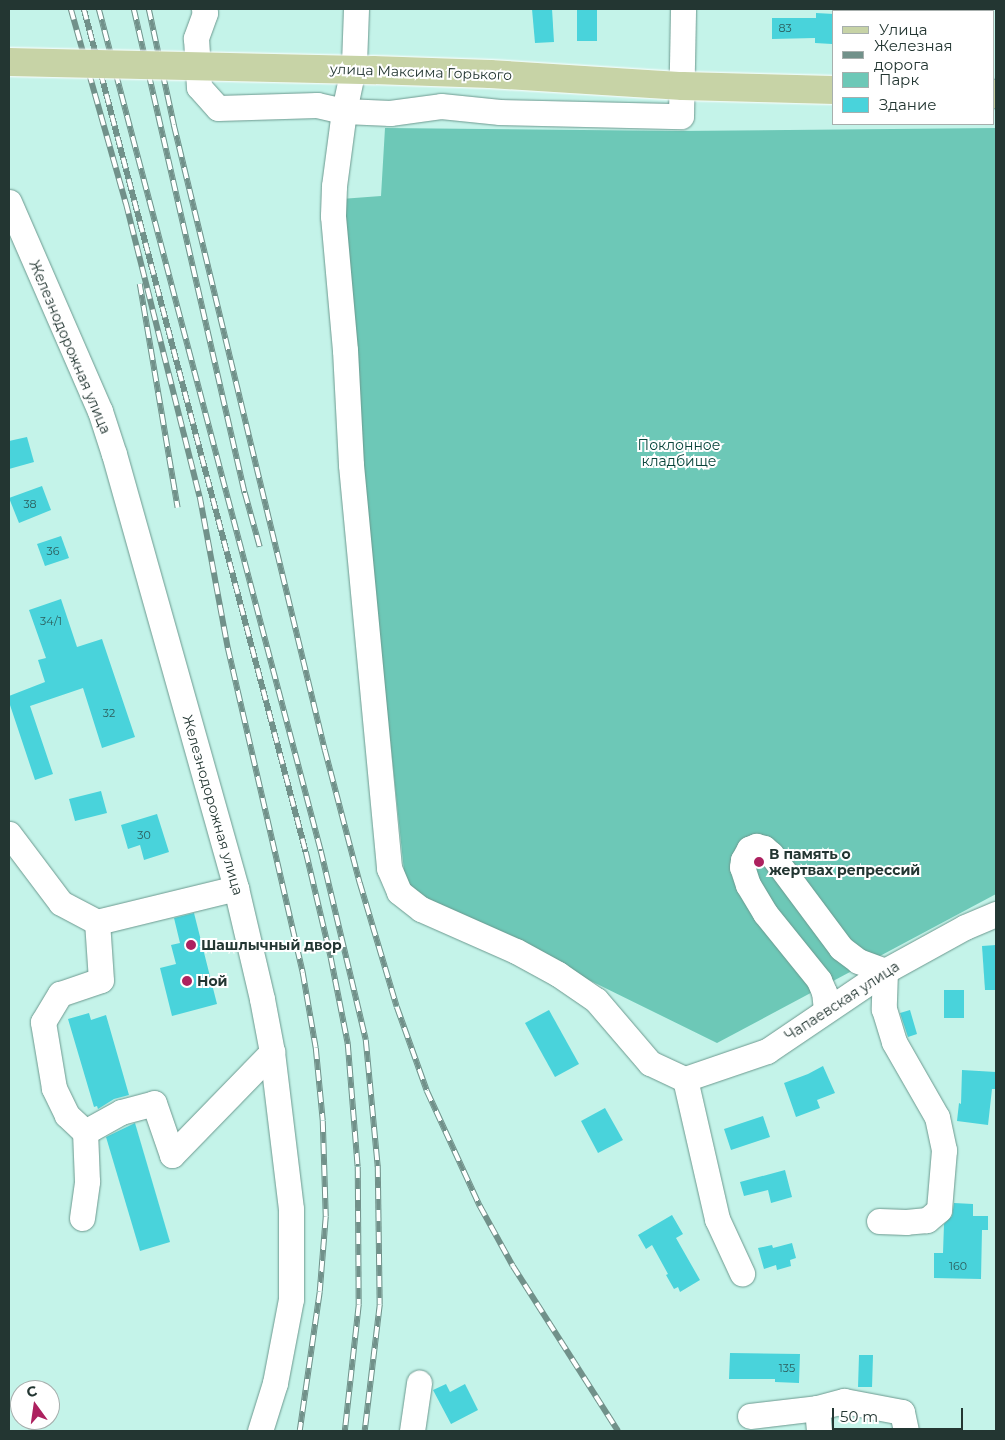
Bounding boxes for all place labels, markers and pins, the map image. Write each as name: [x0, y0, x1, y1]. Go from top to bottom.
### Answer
place label: В память о жертвах репрессий: [769, 846, 920, 879]
marker: В память о жертвах репрессий: [753, 856, 765, 868]
place label: Шашлычный двор: [201, 937, 342, 953]
marker: Шашлычный двор: [185, 939, 197, 951]
place label: Ной: [197, 973, 228, 989]
marker: Ной: [181, 975, 193, 987]

